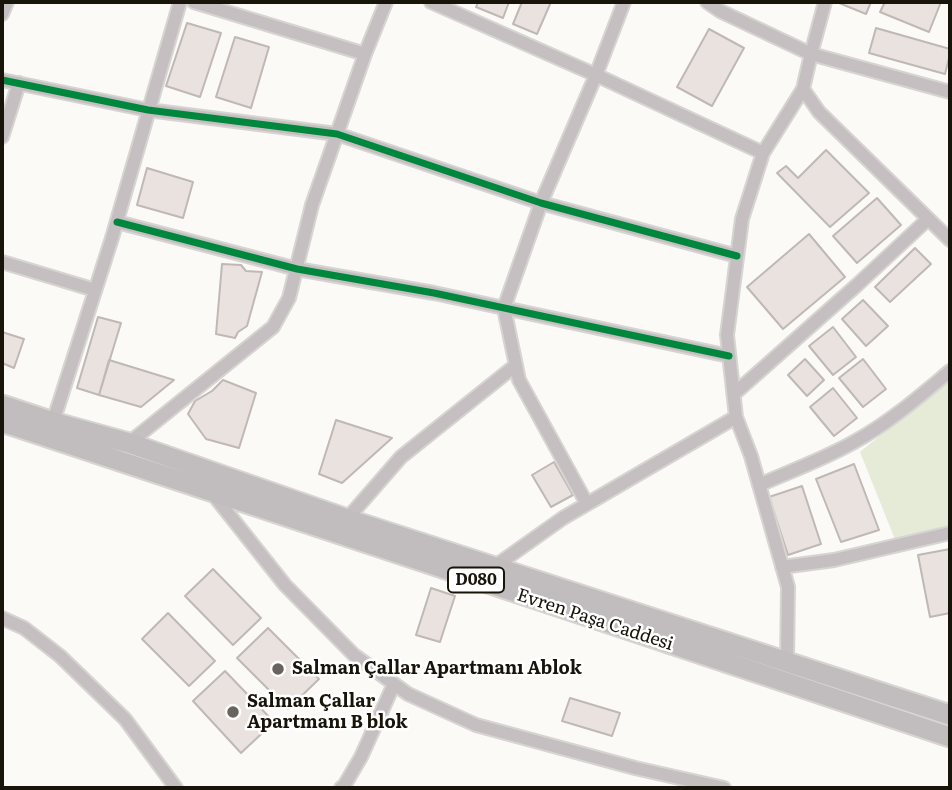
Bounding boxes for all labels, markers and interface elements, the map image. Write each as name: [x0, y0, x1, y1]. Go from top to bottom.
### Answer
road number: D080: [448, 568, 504, 593]
street label: Evren Paşa Caddesi: [514, 584, 676, 656]
place label: Salman Çallar Apartmanı Ablok: [292, 658, 582, 680]
marker: Salman Çallar Apartmanı Ablok: [270, 661, 286, 677]
place label: Salman Çallar Apartmanı B blok: [247, 691, 408, 734]
marker: Salman Çallar Apartmanı B blok: [225, 704, 241, 720]

